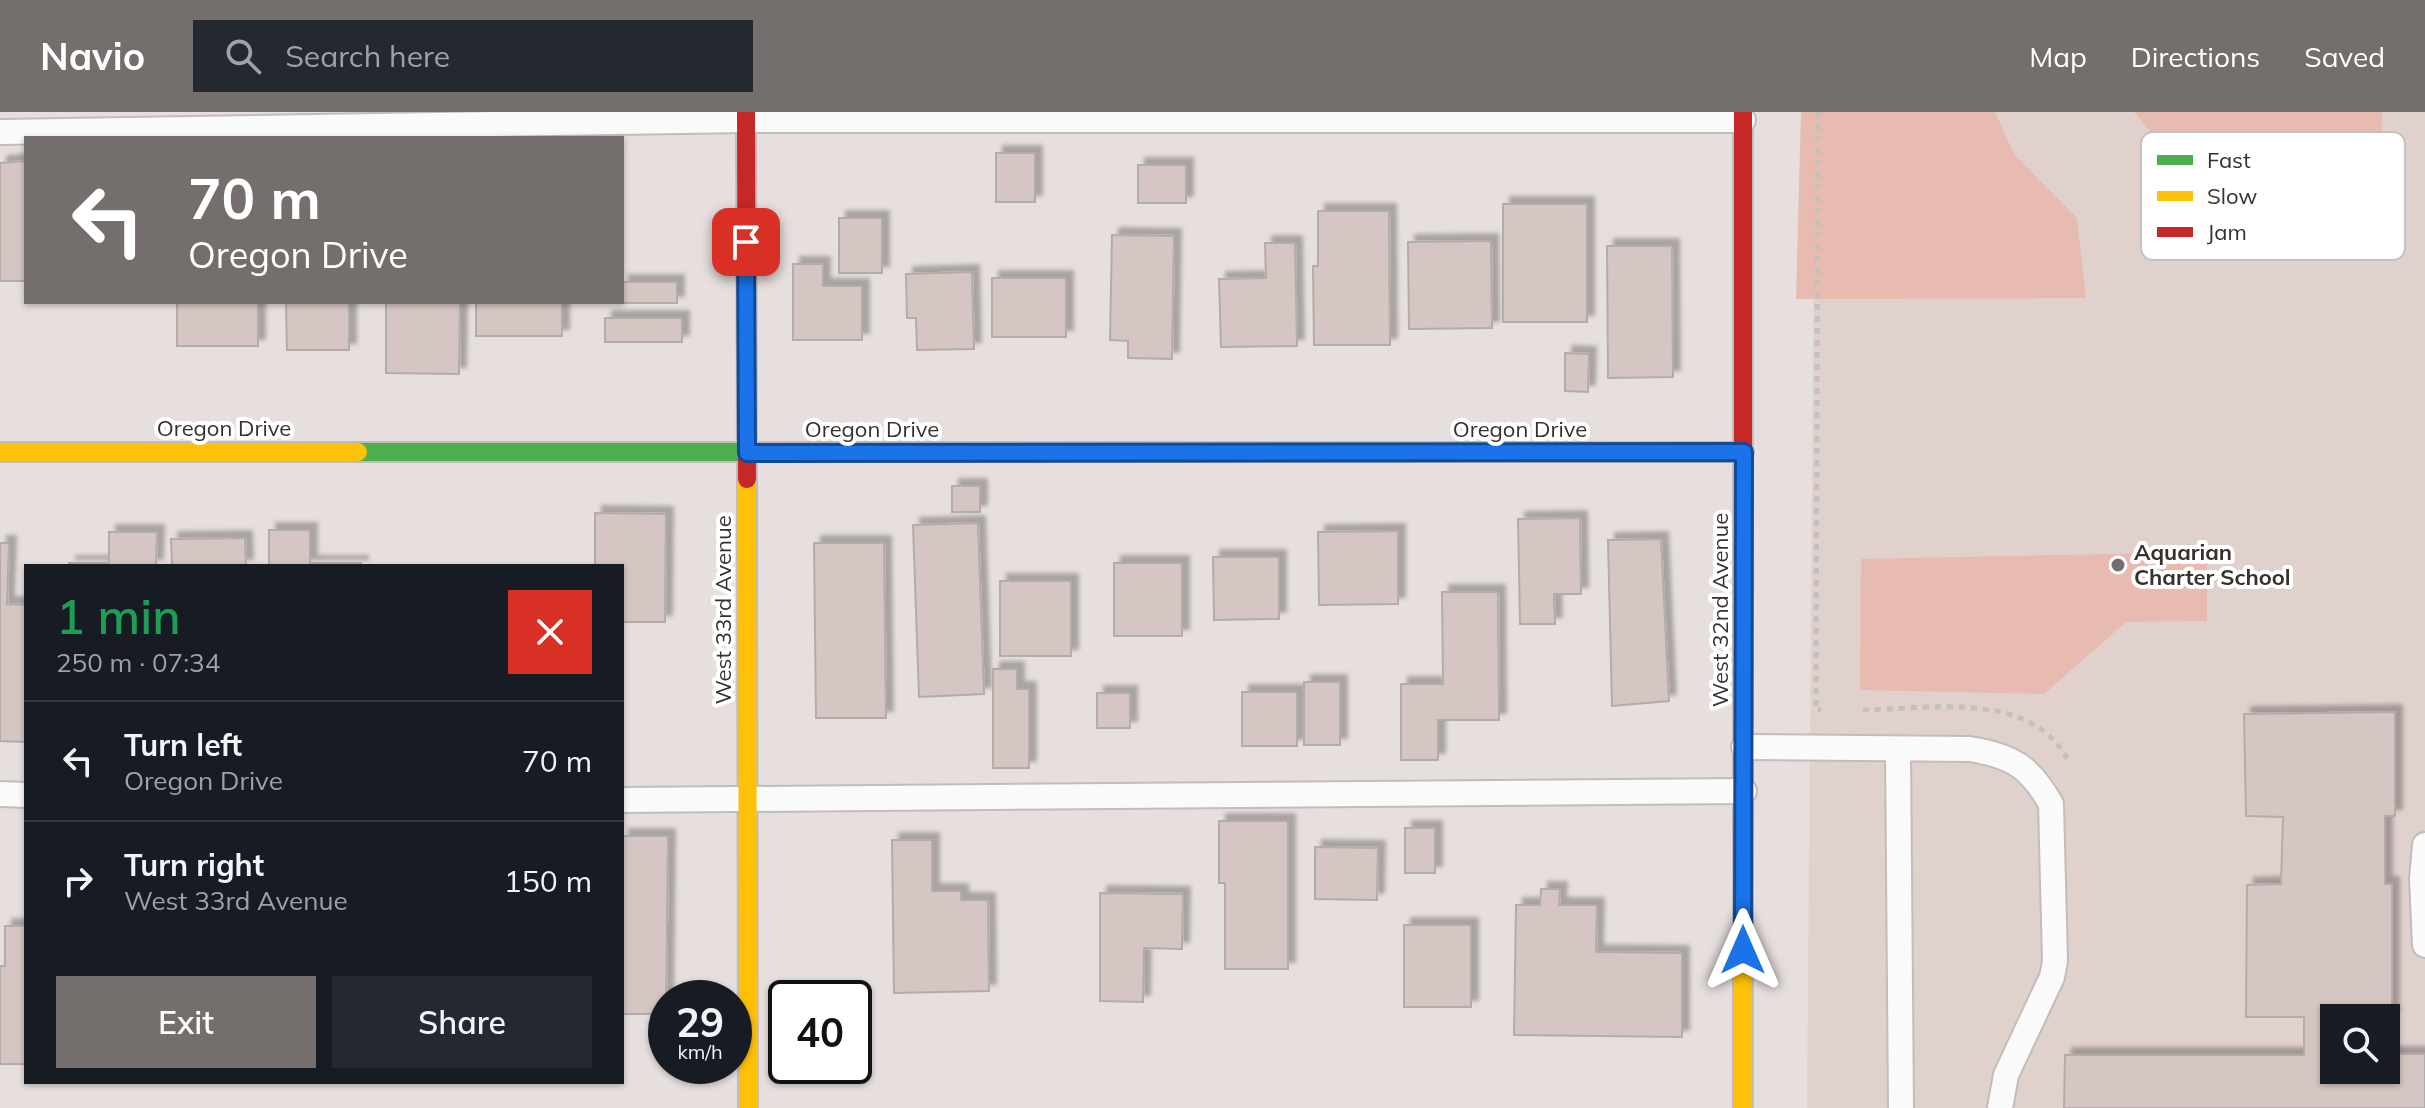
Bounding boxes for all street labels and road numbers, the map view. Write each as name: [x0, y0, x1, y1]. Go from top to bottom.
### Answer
street label: Oregon Drive: [157, 414, 291, 442]
street label: Oregon Drive: [805, 415, 939, 443]
street label: Oregon Drive: [1453, 415, 1587, 443]
street label: West 32nd Avenue: [1706, 513, 1734, 707]
street label: West 33rd Avenue: [709, 515, 737, 705]

